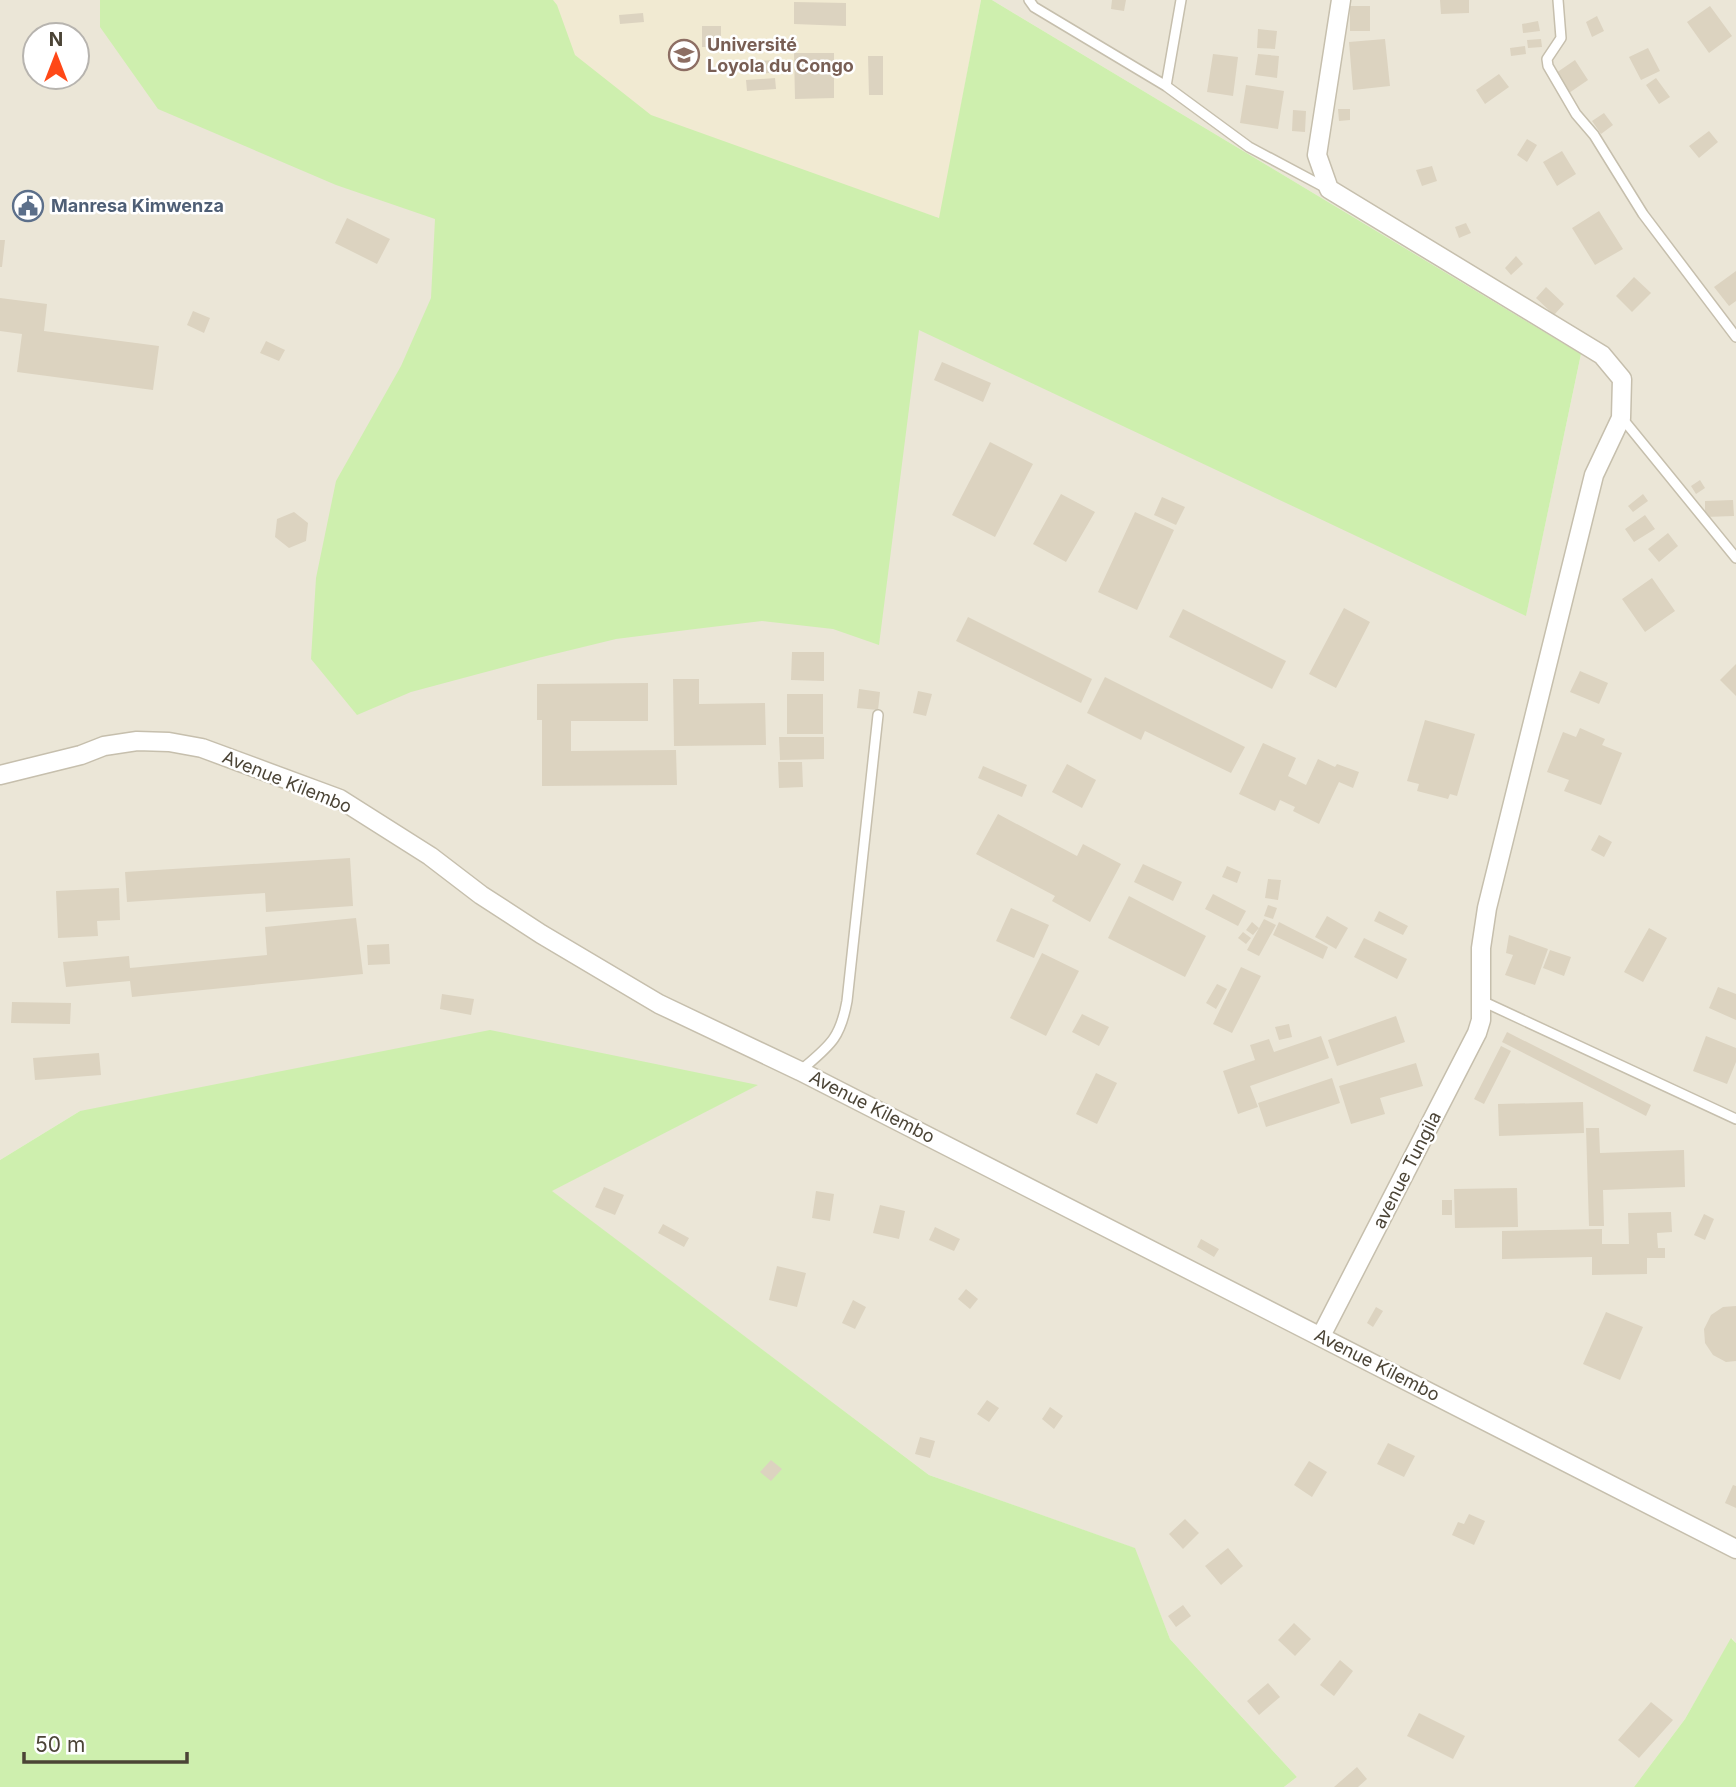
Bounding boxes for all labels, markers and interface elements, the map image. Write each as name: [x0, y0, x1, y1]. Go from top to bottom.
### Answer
north arrow: [21, 21, 91, 91]
text: N: [49, 28, 63, 51]
place label: Université Loyola du Congo: [707, 34, 854, 76]
school or university icon: Université Loyola du Congo: [667, 38, 701, 72]
public building icon: Manresa Kimwenza: [11, 189, 45, 223]
place label: Manresa Kimwenza: [51, 195, 224, 216]
street label: Avenue Kilembo: [220, 746, 355, 817]
street label: Avenue Kilembo: [806, 1066, 938, 1147]
street label: avenue Tungila: [1368, 1108, 1445, 1232]
street label: Avenue Kilembo: [1311, 1324, 1443, 1405]
scale bar: [24, 1720, 187, 1764]
text: 50 m: [35, 1732, 85, 1757]

